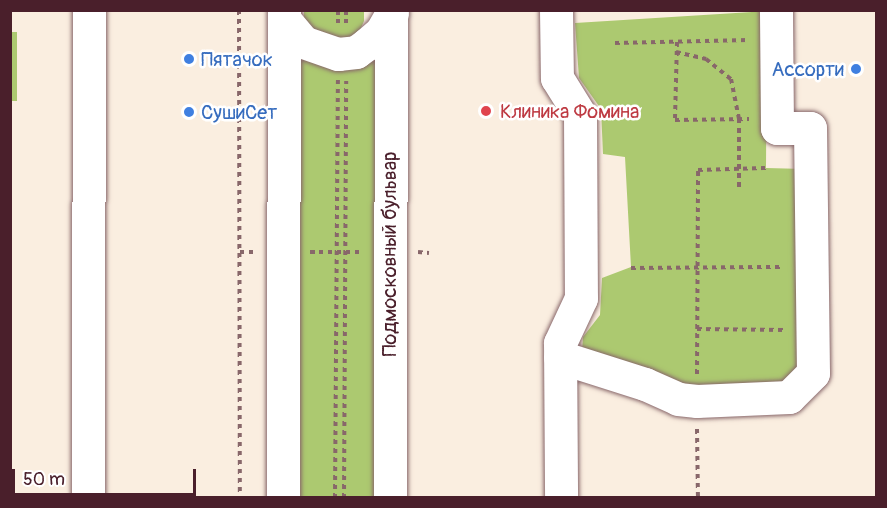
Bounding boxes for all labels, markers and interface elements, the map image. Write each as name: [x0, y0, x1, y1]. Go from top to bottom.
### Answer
place label: Пятачок: [201, 47, 273, 71]
marker: Пятачок: [182, 52, 196, 66]
place label: Ассорти: [772, 57, 844, 81]
marker: Ассорти: [849, 62, 863, 76]
place label: Клиника Фомина: [500, 99, 639, 123]
place label: СушиСет: [201, 100, 277, 124]
marker: Клиника Фомина: [477, 102, 495, 120]
marker: СушиСет: [182, 105, 196, 119]
street label: Подмосковный бульвар: [377, 152, 401, 356]
scale bar: [15, 457, 200, 495]
text: 50 m: [23, 468, 65, 491]

